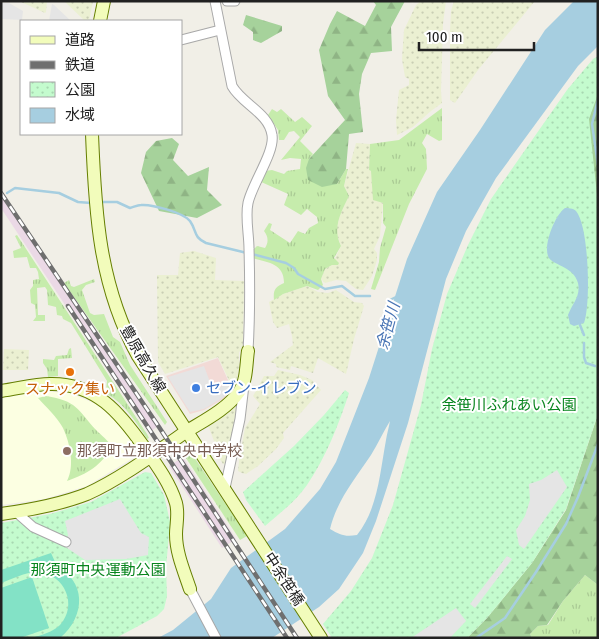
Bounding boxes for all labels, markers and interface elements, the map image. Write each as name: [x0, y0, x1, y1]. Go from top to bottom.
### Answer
legend: [20, 20, 182, 135]
scale bar: [419, 20, 534, 52]
text: 100 m: [426, 28, 463, 46]
text: 道路: [65, 31, 95, 49]
text: 鉄道: [65, 56, 95, 74]
text: 公園: [65, 81, 95, 99]
text: 水域: [65, 106, 95, 124]
water label: 余笹川: [373, 298, 404, 352]
street label: 豊原高久線: [116, 322, 170, 396]
marker: スナック集い: [64, 366, 76, 378]
place label: セブン-イレブン: [206, 379, 317, 397]
place label: スナック集い: [25, 380, 115, 398]
marker: セブン-イレブン: [190, 382, 202, 394]
park label: 余笹川ふれあい公園: [441, 396, 577, 414]
place label: 那須町立那須中央中学校: [77, 442, 242, 460]
marker: 那須町立那須中央中学校: [61, 445, 73, 457]
street label: 中余笹橋: [260, 549, 308, 609]
park label: 那須町中央運動公園: [30, 561, 166, 579]

